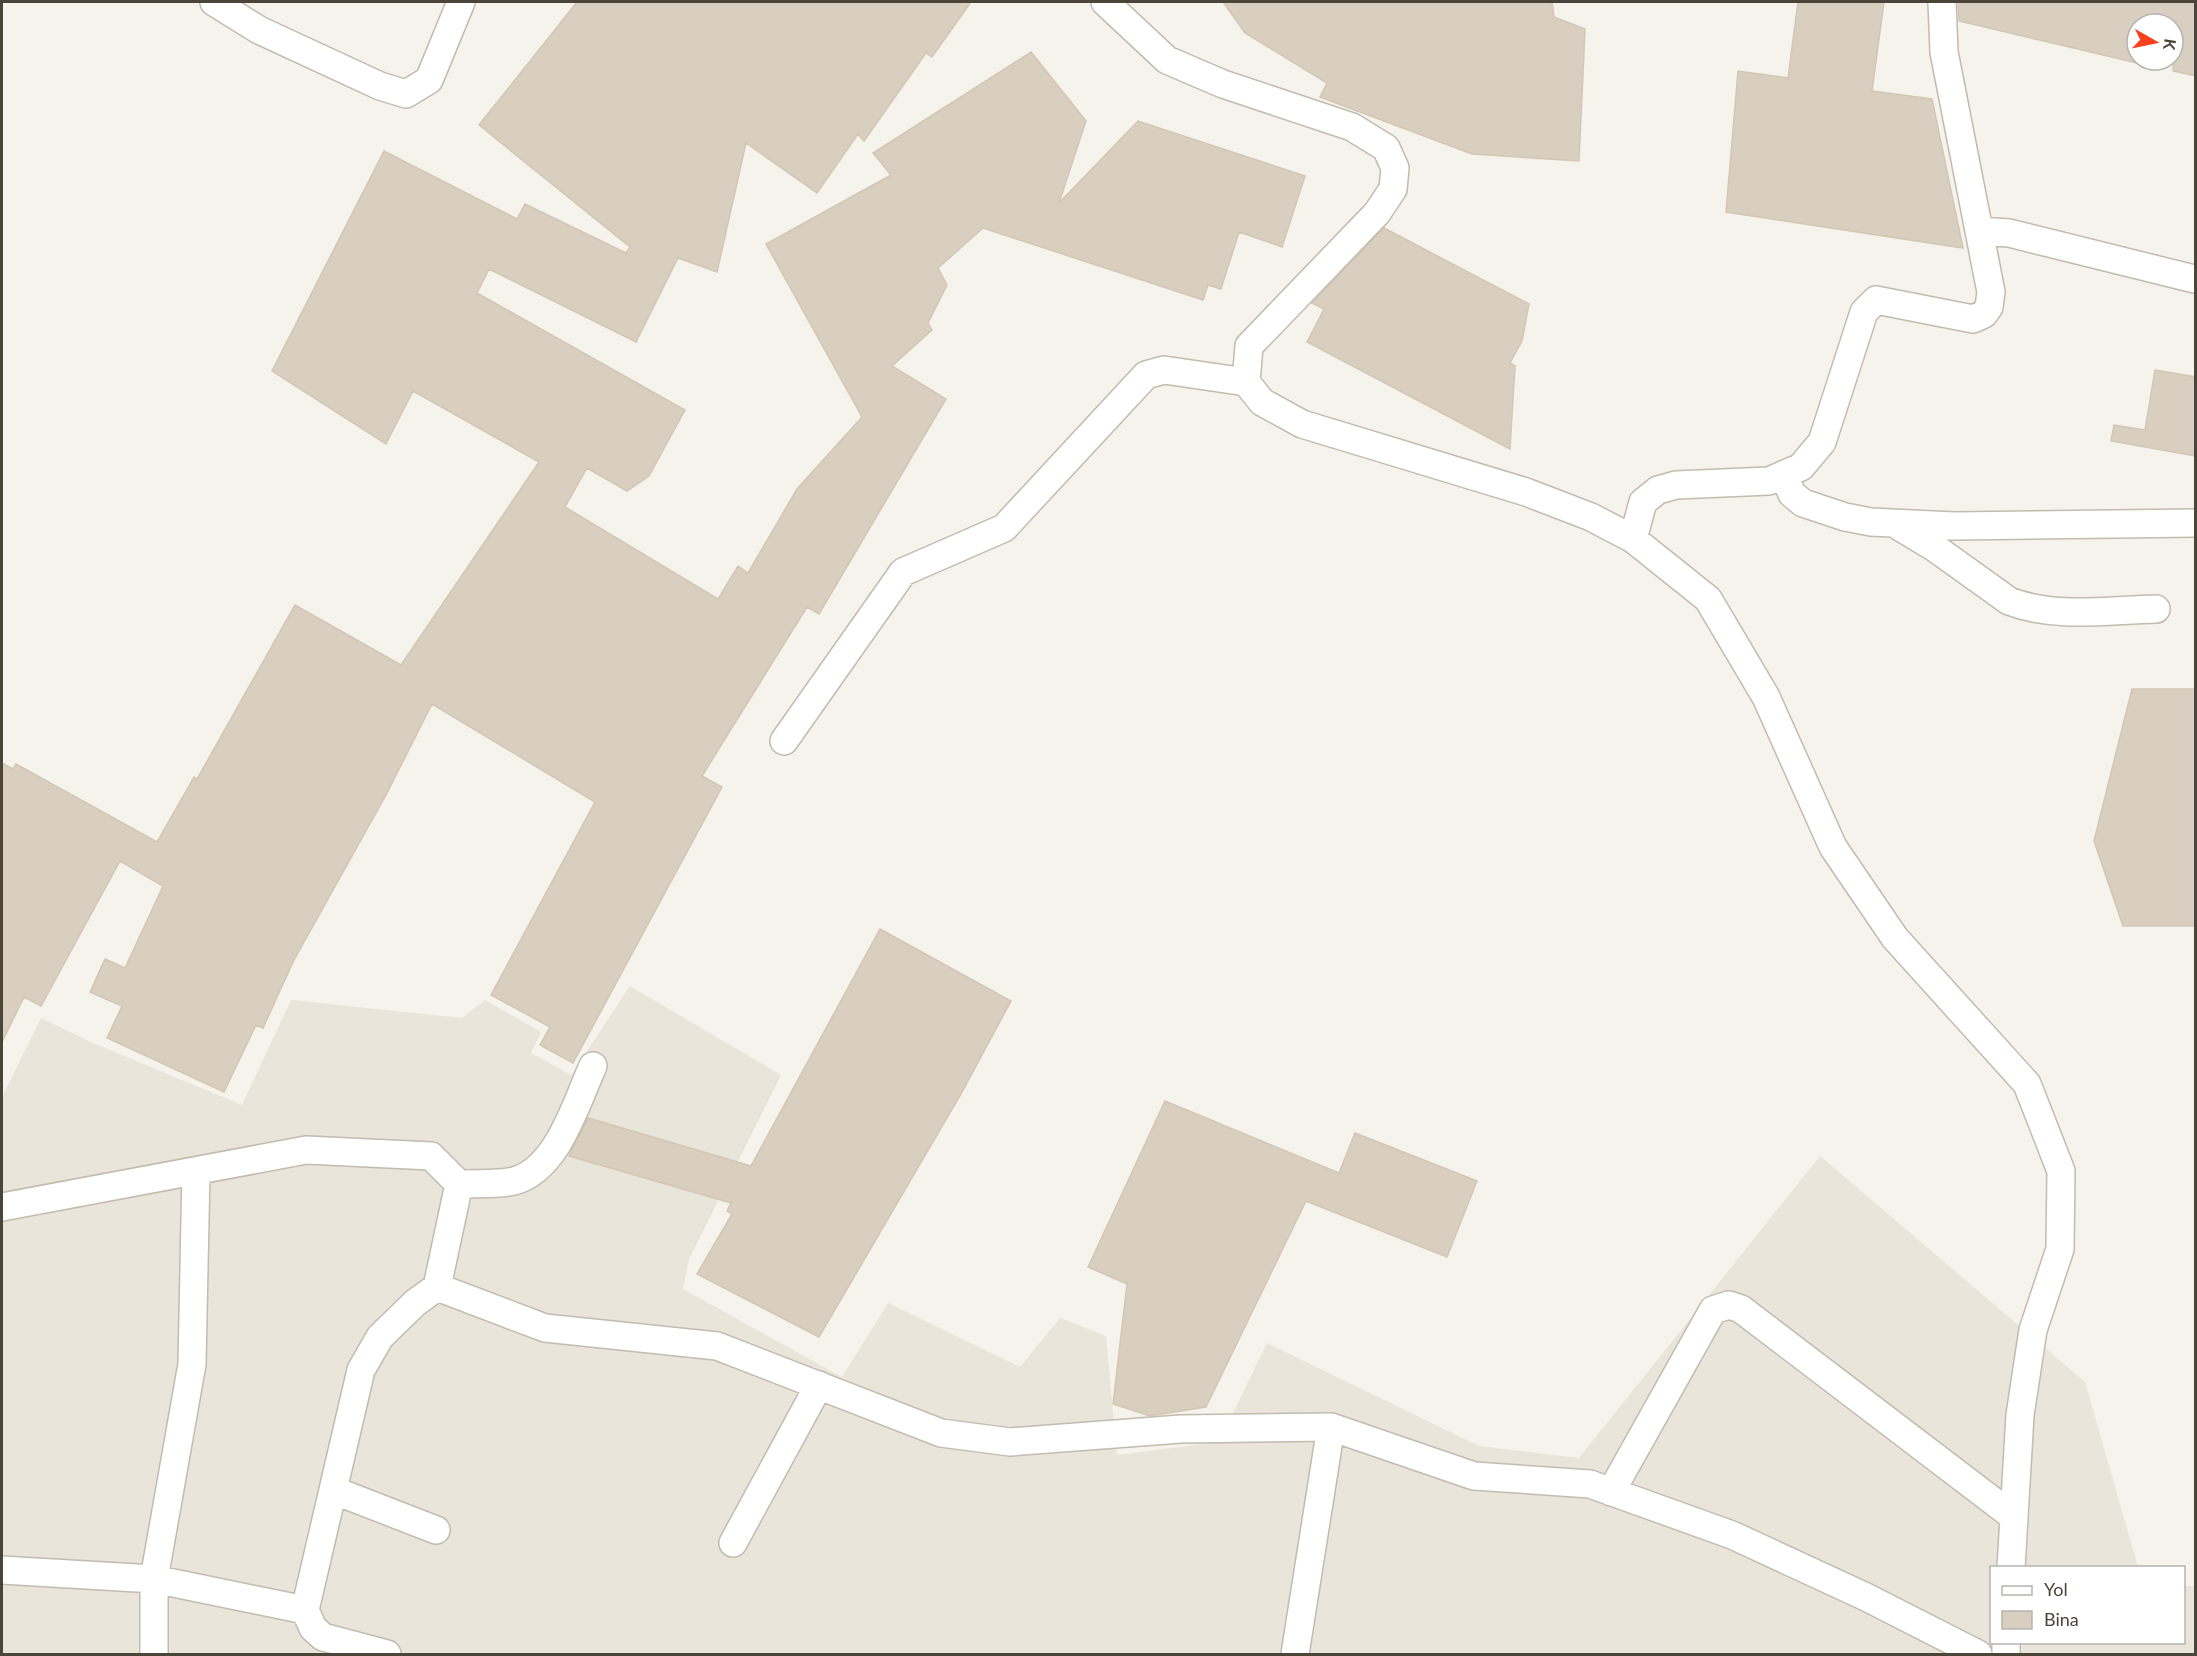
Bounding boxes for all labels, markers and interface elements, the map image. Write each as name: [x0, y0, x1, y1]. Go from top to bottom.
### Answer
north arrow: [2125, 12, 2185, 72]
text: K: [2160, 38, 2181, 52]
legend: [1990, 1566, 2185, 1644]
text: Yol: [2044, 1578, 2068, 1600]
text: Bina: [2044, 1608, 2079, 1630]

